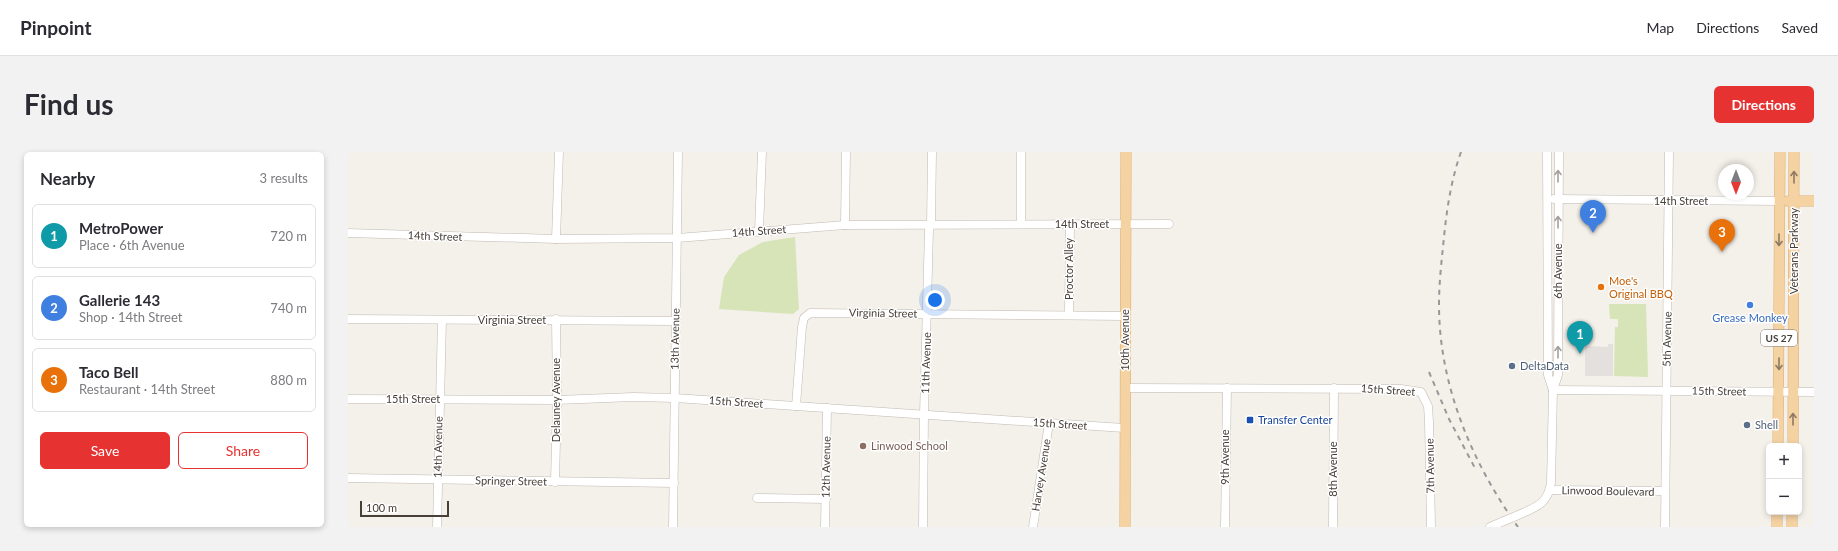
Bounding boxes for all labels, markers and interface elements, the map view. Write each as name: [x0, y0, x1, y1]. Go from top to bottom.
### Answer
text: Pinpoint: [20, 16, 91, 39]
text: Map: [1647, 19, 1674, 36]
text: Directions: [1696, 19, 1759, 36]
text: Saved: [1781, 19, 1818, 36]
button: Directions: [1714, 86, 1814, 123]
text: Find us: [24, 87, 114, 121]
north arrow: [1718, 164, 1754, 200]
text: Nearby: [40, 168, 95, 189]
text: 3 results: [260, 170, 308, 186]
one-way arrow: [1554, 170, 1562, 183]
one-way arrow: [1790, 171, 1798, 184]
street label: 14th Street: [1654, 194, 1708, 207]
pin: 2: [1580, 200, 1606, 233]
street label: Veterans Parkway: [1787, 208, 1800, 294]
one-way arrow: [1555, 216, 1562, 229]
street label: 14th Street: [1055, 217, 1109, 230]
text: MetroPower: [79, 219, 163, 237]
pin: 3: [1709, 219, 1735, 252]
street label: 14th Street: [731, 222, 787, 239]
text: 1: [50, 228, 58, 244]
text: 720 m: [270, 228, 307, 244]
street label: 14th Street: [407, 228, 463, 243]
one-way arrow: [1775, 233, 1783, 246]
text: Place · 6th Avenue: [79, 237, 185, 253]
street label: Proctor Alley: [1062, 238, 1075, 300]
street label: 6th Avenue: [1551, 243, 1564, 299]
place label: Moe's Original BBQ: [1609, 274, 1673, 300]
marker: Moe's Original BBQ: [1596, 282, 1606, 292]
your location: [925, 290, 945, 310]
text: Gallerie 143: [79, 291, 160, 309]
text: 2: [50, 300, 58, 316]
text: 740 m: [270, 300, 307, 316]
marker: Grease Monkey: [1745, 300, 1755, 310]
street label: Virginia Street: [849, 305, 917, 320]
street label: 13th Avenue: [667, 308, 682, 370]
text: Shop · 14th Street: [79, 309, 182, 325]
street label: 10th Avenue: [1118, 309, 1131, 371]
street label: 5th Avenue: [1660, 311, 1673, 367]
place label: Grease Monkey: [1712, 311, 1788, 324]
street label: Virginia Street: [478, 313, 546, 326]
pin: 1: [1567, 321, 1593, 354]
road number: US 27: [1761, 330, 1797, 346]
street label: 11th Avenue: [918, 332, 933, 394]
one-way arrow: [1554, 346, 1562, 359]
one-way arrow: [1775, 357, 1783, 370]
street label: Delauney Avenue: [549, 358, 562, 442]
place label: DeltaData: [1520, 359, 1569, 372]
marker: DeltaData: [1507, 361, 1517, 371]
text: Taco Bell: [79, 363, 139, 381]
text: 3: [50, 372, 58, 388]
text: 880 m: [270, 372, 307, 388]
text: Restaurant · 14th Street: [79, 381, 215, 397]
street label: 15th Street: [1360, 381, 1416, 398]
street label: 15th Street: [1692, 384, 1746, 397]
street label: 15th Street: [386, 392, 440, 405]
street label: 15th Street: [708, 393, 764, 410]
place label: Transfer Center: [1258, 413, 1332, 426]
one-way arrow: [1789, 413, 1797, 426]
street label: 15th Street: [1032, 415, 1088, 432]
marker: Transfer Center: [1245, 415, 1255, 425]
street label: 14th Avenue: [430, 416, 445, 478]
place label: Shell: [1755, 418, 1778, 431]
marker: Shell: [1742, 420, 1752, 430]
street label: 9th Avenue: [1218, 429, 1231, 485]
button: Save: [40, 432, 170, 469]
button: Share: [178, 432, 308, 469]
street label: 12th Avenue: [818, 436, 833, 498]
street label: Harvey Avenue: [1028, 438, 1053, 512]
street label: 7th Avenue: [1423, 438, 1436, 494]
place label: Linwood School: [871, 439, 948, 452]
marker: Linwood School: [858, 441, 868, 451]
street label: 8th Avenue: [1326, 441, 1339, 497]
map controls: [1766, 443, 1802, 515]
button: +: [1766, 443, 1802, 479]
street label: Springer Street: [475, 473, 547, 488]
button: −: [1766, 479, 1802, 515]
street label: Linwood Boulevard: [1561, 483, 1655, 498]
scale bar: [360, 499, 449, 518]
text: 100 m: [366, 501, 397, 514]

